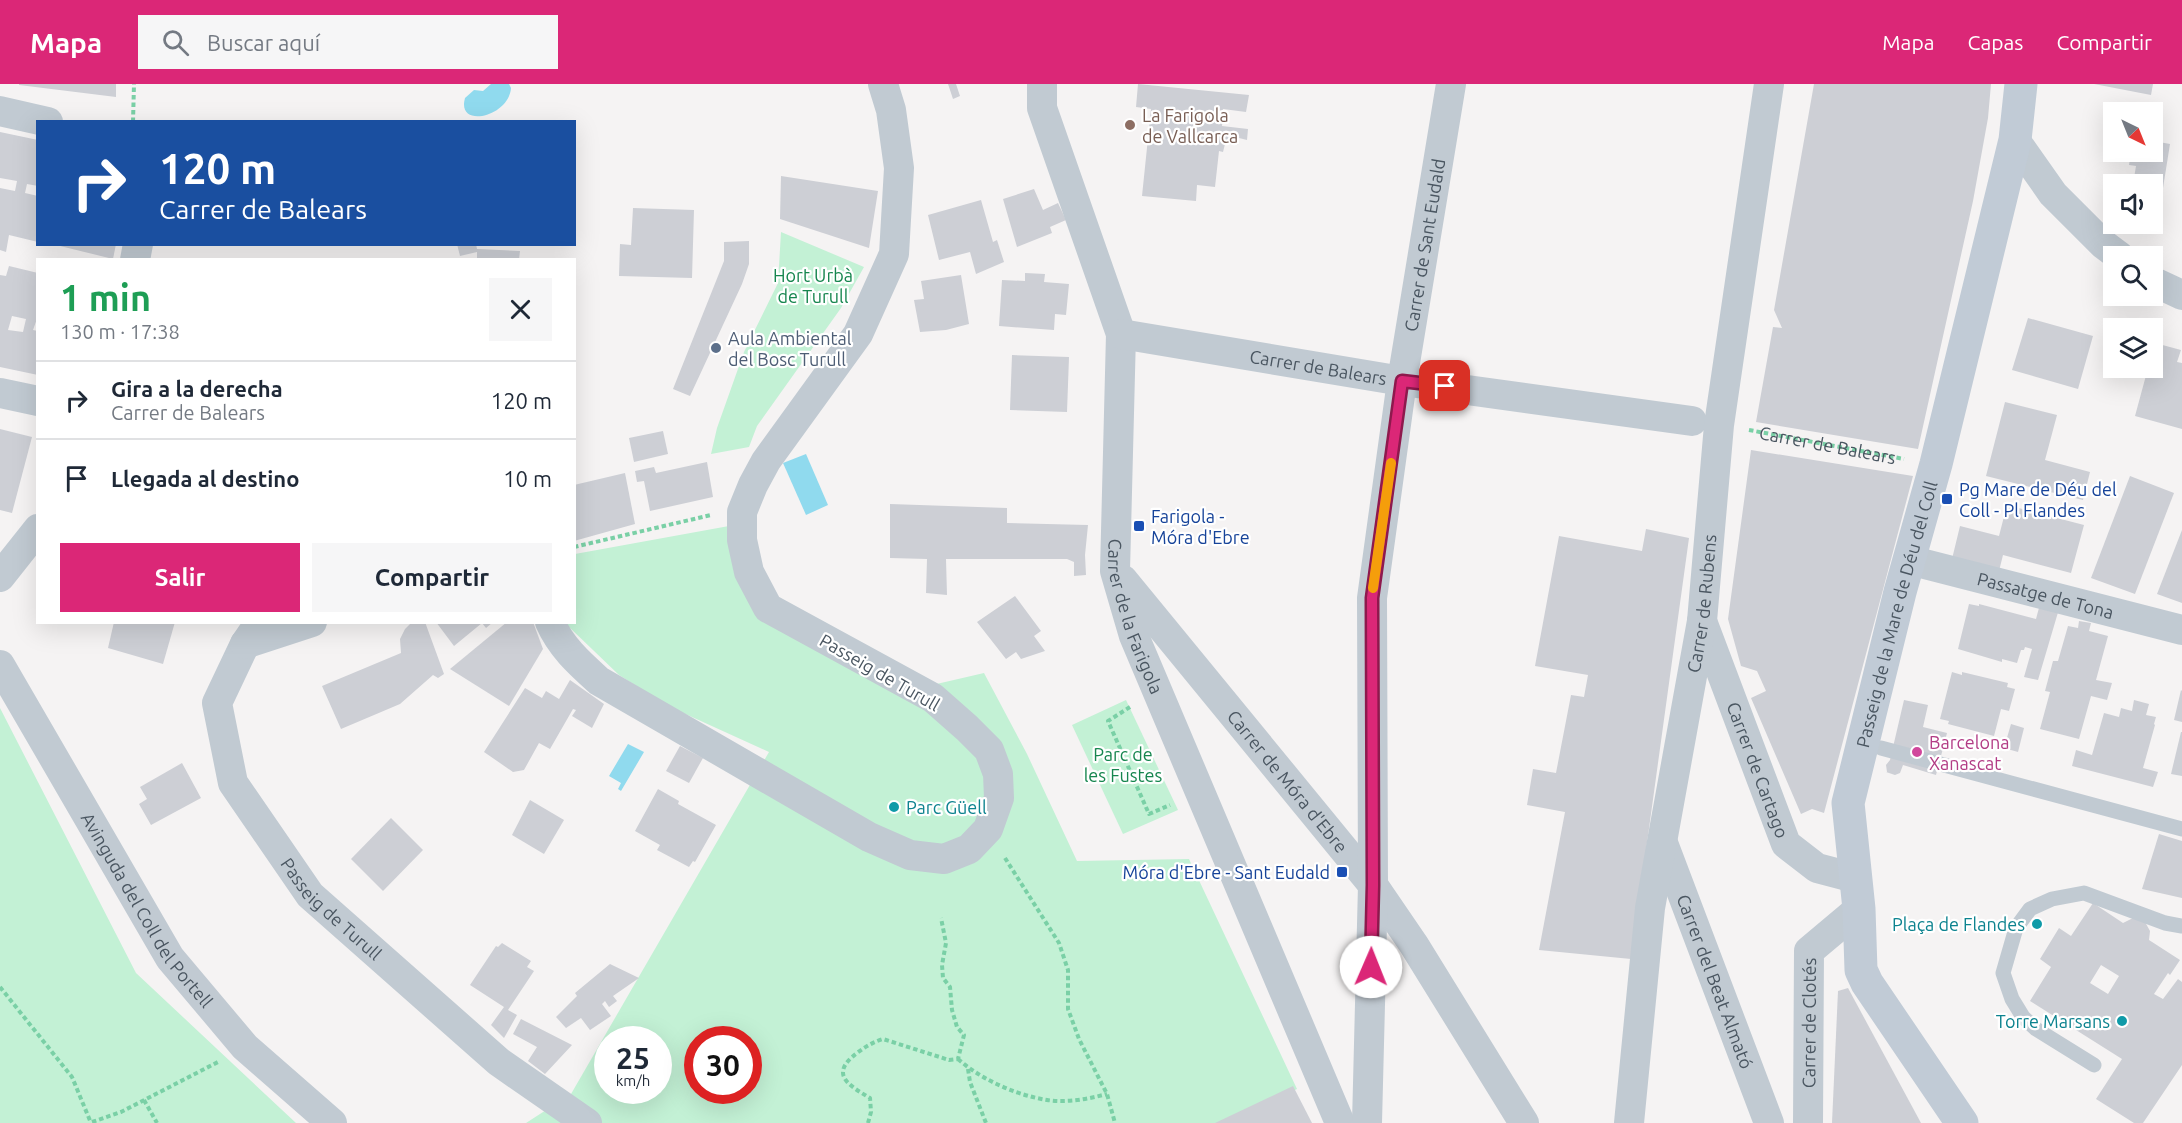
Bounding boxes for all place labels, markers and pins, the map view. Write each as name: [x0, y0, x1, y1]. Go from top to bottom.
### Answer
place label: La Farigola de Vallcarca: [1142, 105, 1238, 146]
marker: La Farigola de Vallcarca: [1123, 118, 1137, 132]
place label: Aula Ambiental del Bosc Turull: [728, 328, 852, 369]
marker: Aula Ambiental del Bosc Turull: [709, 341, 723, 355]
pin: [1419, 360, 1470, 411]
place label: Pg Mare de Déu del Coll - Pl Flandes: [1959, 479, 2117, 520]
marker: Pg Mare de Déu del Coll - Pl Flandes: [1940, 492, 1954, 506]
place label: Farigola - Móra d'Ebre: [1151, 506, 1250, 547]
marker: Farigola - Móra d'Ebre: [1132, 519, 1146, 533]
place label: Barcelona Xanascat: [1929, 732, 2010, 773]
marker: Barcelona Xanascat: [1910, 745, 1924, 759]
place label: Parc Güell: [906, 797, 987, 817]
marker: Parc Güell: [887, 800, 901, 814]
place label: Móra d'Ebre - Sant Eudald: [1123, 862, 1330, 882]
marker: Móra d'Ebre - Sant Eudald: [1335, 865, 1349, 879]
place label: Plaça de Flandes: [1892, 914, 2025, 934]
marker: Plaça de Flandes: [2030, 917, 2044, 931]
place label: Torre Marsans: [1996, 1011, 2110, 1031]
marker: Torre Marsans: [2115, 1014, 2129, 1028]

